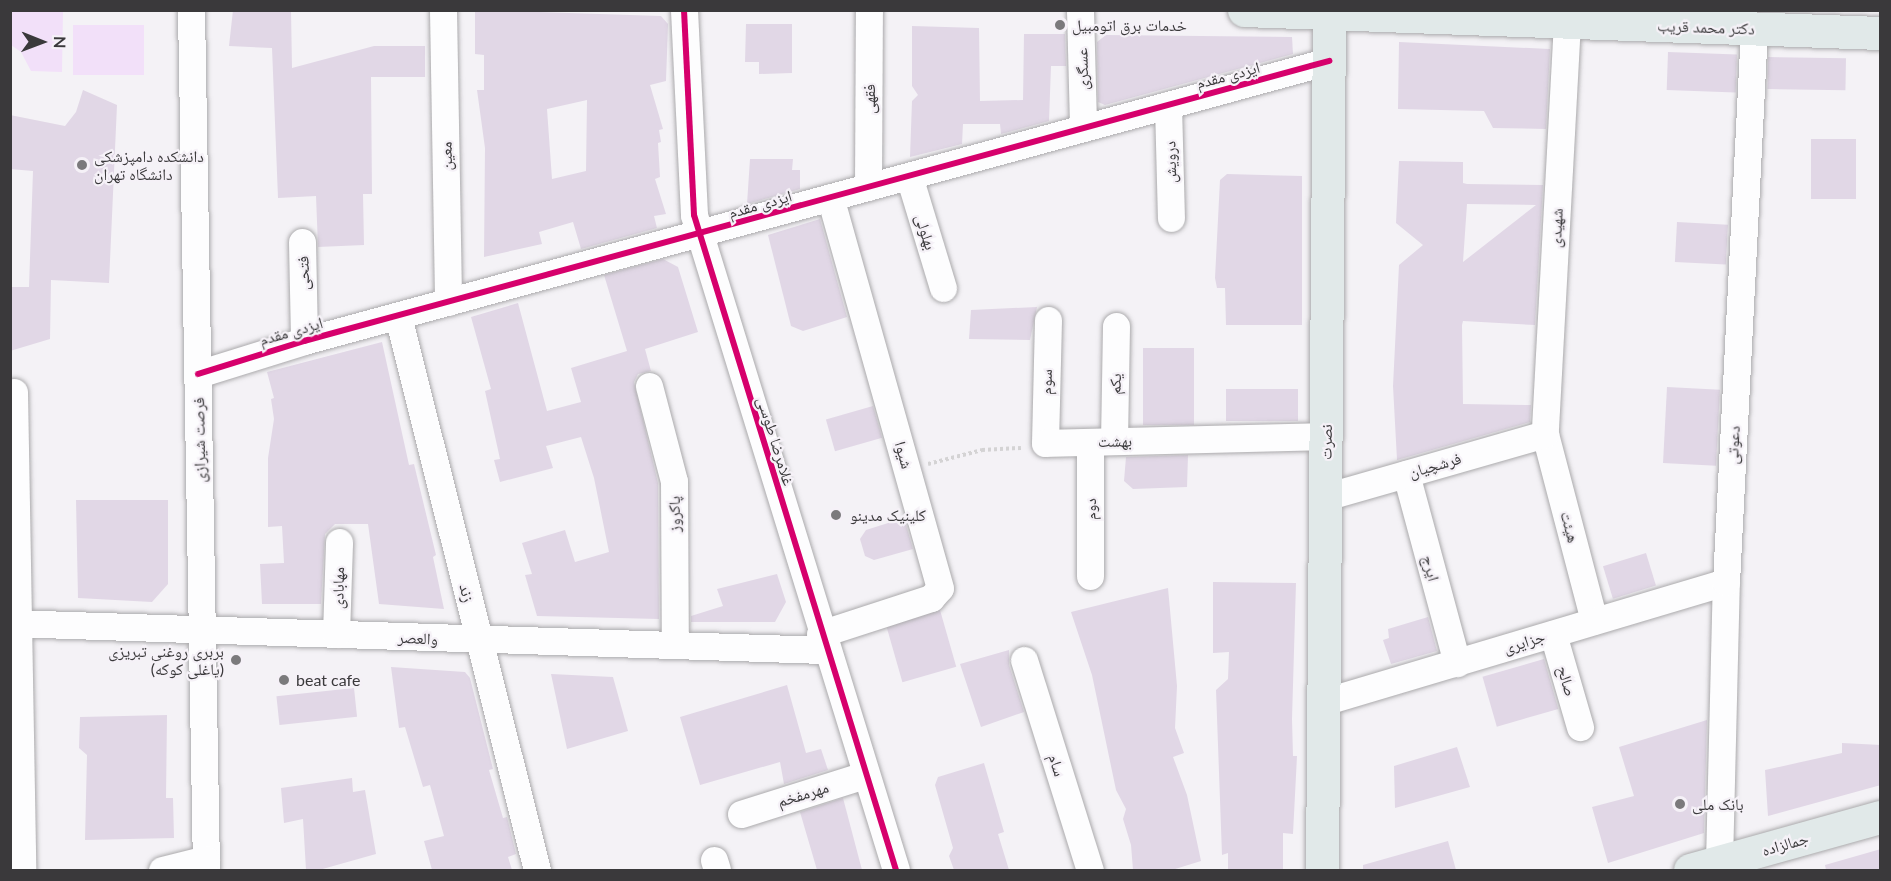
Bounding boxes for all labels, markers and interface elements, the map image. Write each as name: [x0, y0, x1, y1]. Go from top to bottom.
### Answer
north arrow: [12, 12, 72, 72]
place label: خدمات برق اتومبیل: [1072, 15, 1187, 35]
street label: دکتر محمد قریب: [1657, 16, 1755, 38]
marker: خدمات برق اتومبیل: [1053, 18, 1067, 32]
text: N: [51, 36, 70, 49]
street label: عسگری: [1072, 48, 1092, 90]
street label: ایزدی مقدم: [1194, 57, 1262, 93]
street label: فقهی: [859, 84, 879, 114]
street label: معین: [436, 141, 456, 171]
street label: درویش: [1160, 141, 1180, 183]
place label: دانشکده دامپزشکی دانشگاه تهران: [94, 146, 204, 184]
marker: دانشکده دامپزشکی دانشگاه تهران: [75, 158, 89, 172]
street label: ایزدی مقدم: [726, 186, 794, 222]
street label: شهیدی: [1545, 208, 1567, 248]
street label: بهلولی: [912, 212, 940, 252]
street label: فتحی: [293, 256, 313, 290]
street label: ایزدی مقدم: [257, 313, 325, 349]
street label: سوم: [1036, 369, 1056, 395]
street label: یکم: [1105, 373, 1125, 395]
street label: غلامرضا طوسی: [753, 394, 799, 488]
street label: فرصت شیرازی: [189, 397, 209, 483]
street label: نصرت: [1316, 424, 1336, 460]
street label: دعوتی: [1722, 425, 1744, 465]
street label: بهشت: [1098, 431, 1132, 451]
street label: شیوا: [891, 439, 917, 471]
street label: فرشچیان: [1407, 448, 1463, 482]
street label: پاکروز: [664, 496, 684, 532]
street label: دوم: [1080, 498, 1100, 520]
place label: کلینیک مدینو: [850, 505, 926, 525]
marker: کلینیک مدینو: [827, 506, 845, 524]
street label: هیئت: [1557, 509, 1583, 545]
street label: ایرج: [1418, 553, 1444, 583]
street label: مهابادی: [328, 567, 348, 609]
street label: زند: [455, 582, 479, 604]
street label: والعصر: [397, 627, 439, 649]
street label: جزایری: [1501, 627, 1547, 657]
place label: بربری روغنی تبریزی (یاغلی کوکه): [108, 641, 224, 679]
marker: بربری روغنی تبریزی (یاغلی کوکه): [229, 653, 243, 667]
street label: صالح: [1554, 664, 1580, 698]
place label: beat cafe: [296, 670, 360, 690]
marker: beat cafe: [277, 673, 291, 687]
street label: سام: [1044, 751, 1070, 779]
street label: مهرمفخم: [775, 777, 831, 811]
place label: بانک ملی: [1692, 794, 1744, 814]
marker: بانک ملی: [1673, 797, 1687, 811]
street label: جمالزاده: [1759, 828, 1811, 860]

